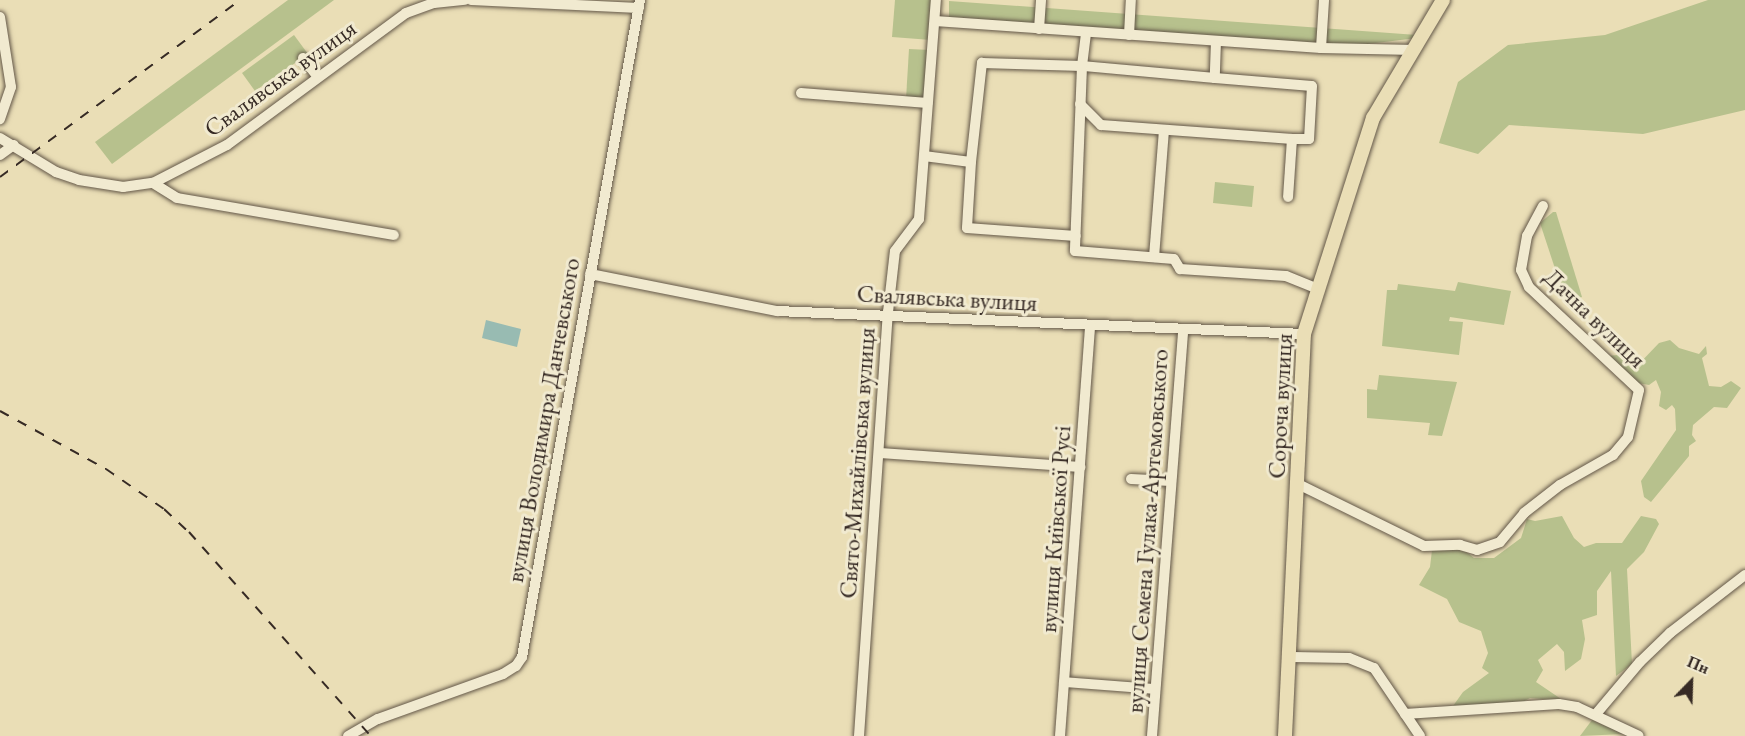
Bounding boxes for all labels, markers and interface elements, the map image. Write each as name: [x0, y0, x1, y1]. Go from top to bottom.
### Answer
street label: Свалявська вулиця: [199, 13, 361, 143]
street label: вулиця Володимира Данчевського: [500, 256, 586, 584]
street label: Дачна вулиця: [1538, 262, 1652, 374]
street label: Свалявська вулиця: [856, 279, 1038, 317]
street label: Свято-Михайлівська вулиця: [833, 327, 881, 599]
street label: Сороча вулиця: [1262, 333, 1298, 479]
street label: вулиця Семена Гулака-Артемовського: [1120, 348, 1174, 714]
street label: вулиця Київської Русі: [1033, 424, 1077, 634]
text: Пн: [1684, 651, 1712, 679]
north arrow: [1661, 652, 1721, 712]

